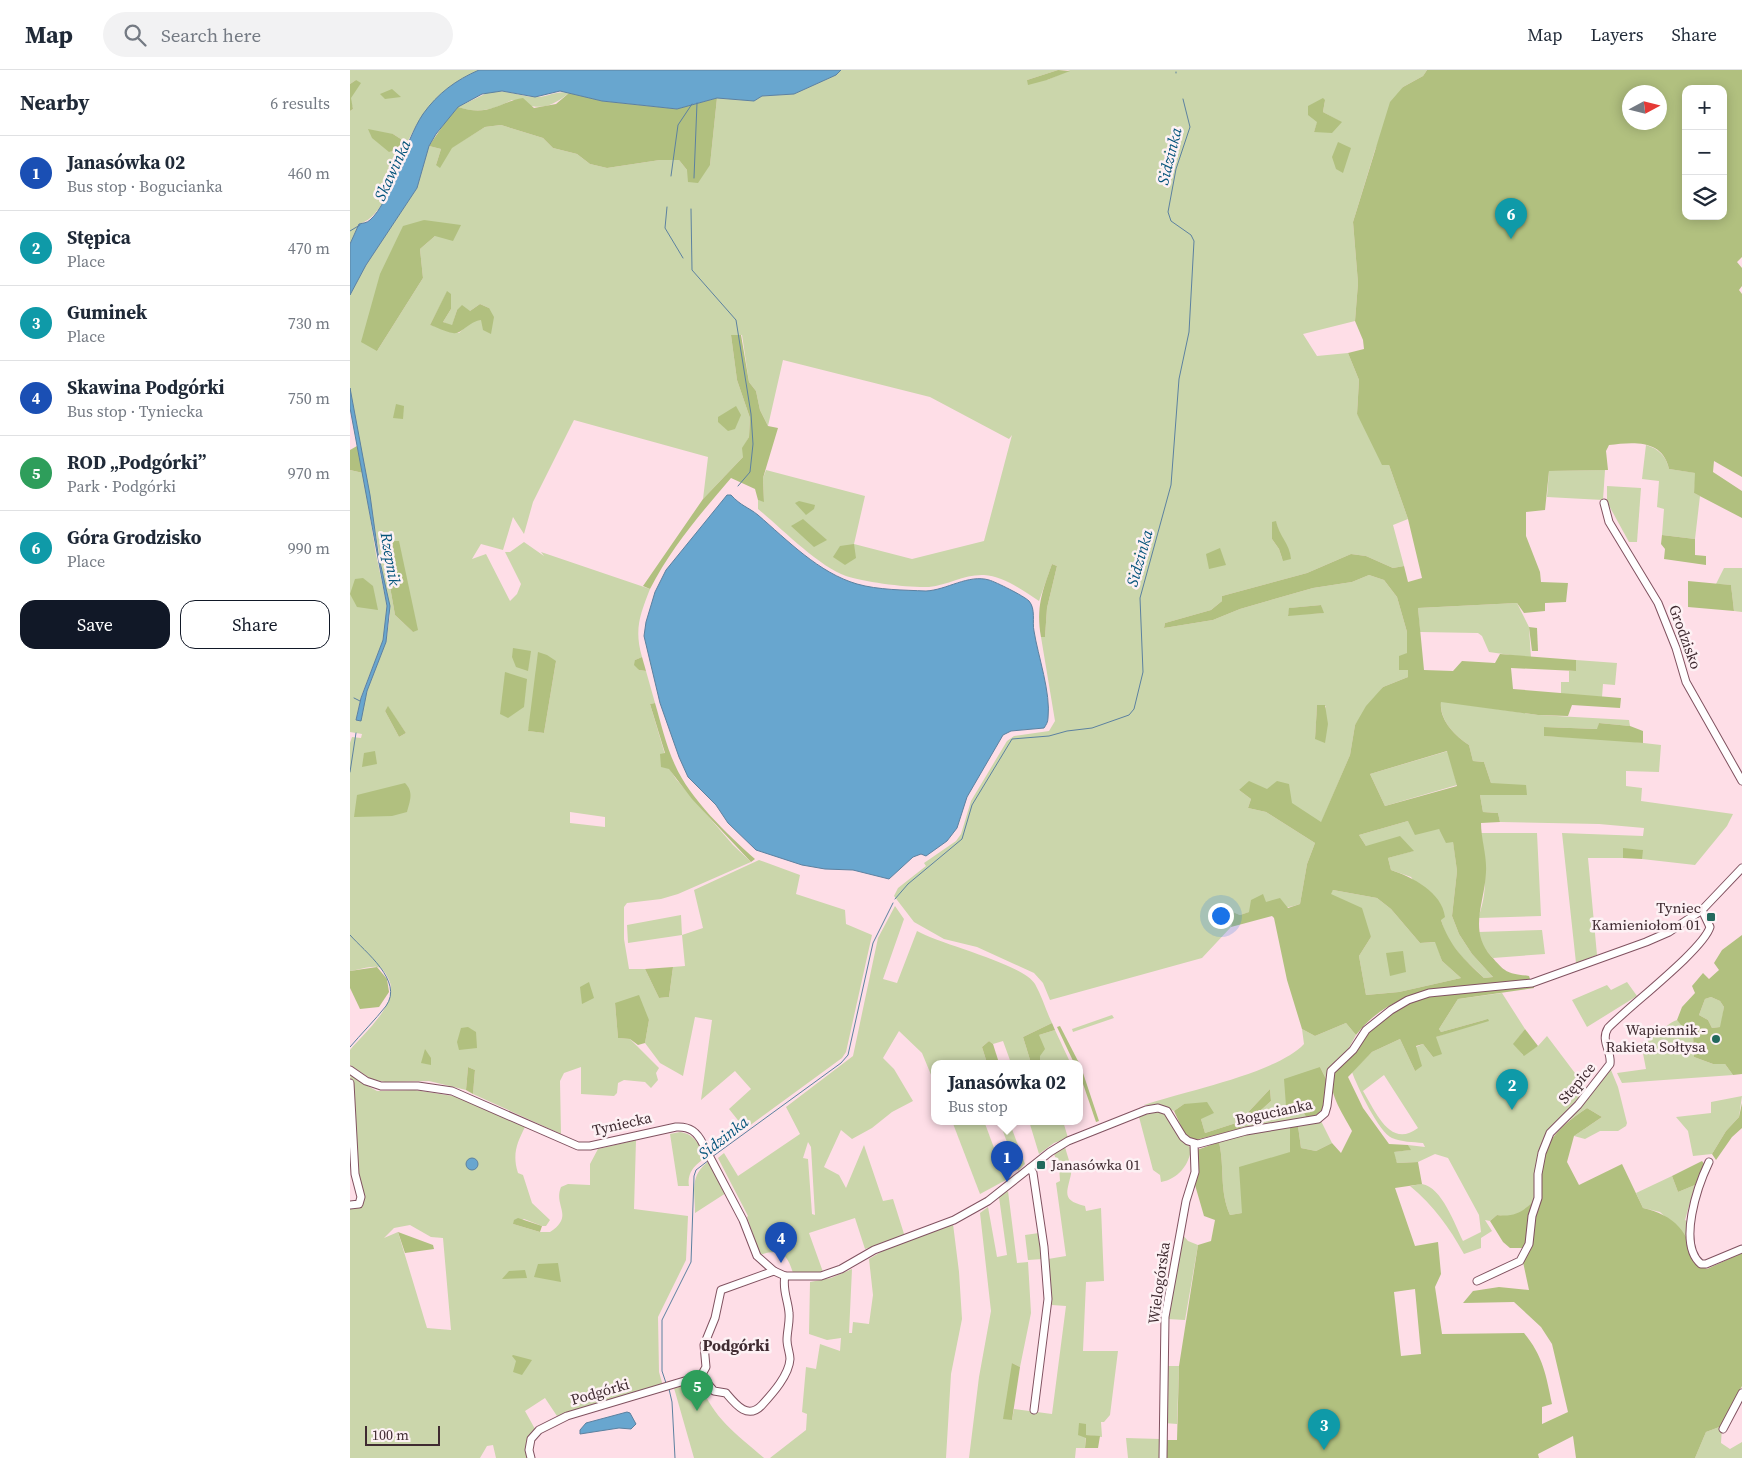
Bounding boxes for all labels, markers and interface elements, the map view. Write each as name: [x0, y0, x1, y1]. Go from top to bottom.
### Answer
search box: [103, 12, 453, 57]
text: Map: [25, 18, 73, 51]
icon: search: [121, 21, 149, 49]
text: Search here: [161, 22, 261, 48]
text: Map: [1527, 22, 1562, 47]
text: Layers: [1590, 22, 1643, 47]
text: Share: [1671, 22, 1717, 47]
north arrow: [1622, 85, 1667, 130]
map controls: [1682, 85, 1727, 220]
button: +: [1682, 85, 1727, 130]
text: Nearby: [20, 88, 90, 117]
text: 6 results: [270, 92, 330, 114]
water label: Sidzinka: [1151, 124, 1187, 187]
button: −: [1682, 130, 1727, 175]
water label: Skawinka: [368, 135, 416, 204]
text: Janasówka 02: [67, 149, 185, 175]
text: 1: [32, 162, 40, 184]
text: 460 m: [288, 162, 330, 184]
text: Bus stop · Bogucianka: [67, 175, 223, 197]
button: layers: [1682, 175, 1727, 220]
pin: 6: [1495, 198, 1527, 239]
text: Stępica: [67, 224, 131, 250]
text: 2: [32, 237, 40, 259]
text: 470 m: [288, 237, 330, 259]
text: Place: [67, 250, 105, 272]
text: Guminek: [67, 299, 147, 325]
text: 3: [32, 312, 40, 334]
text: 730 m: [288, 312, 330, 334]
text: Place: [67, 325, 105, 347]
text: Skawina Podgórki: [67, 374, 225, 400]
text: 4: [32, 387, 40, 409]
text: 750 m: [288, 387, 330, 409]
text: Bus stop · Tyniecka: [67, 400, 203, 422]
text: ROD „Podgórki”: [67, 449, 206, 475]
text: 5: [32, 462, 40, 484]
text: 970 m: [288, 462, 330, 484]
text: Park · Podgórki: [67, 475, 176, 497]
text: Góra Grodzisko: [67, 524, 201, 550]
water label: Sidzinka: [1120, 526, 1158, 589]
water label: Rzepnik: [375, 530, 407, 588]
text: 6: [32, 537, 40, 559]
text: 990 m: [288, 537, 330, 559]
text: Place: [67, 550, 105, 572]
button: Save: [20, 600, 170, 649]
button: Share: [180, 600, 330, 649]
street label: Grodzisko: [1664, 602, 1707, 672]
place label: Tyniec Kamieniołom 01: [1592, 897, 1701, 935]
your location: [1208, 903, 1234, 929]
marker: Tyniec Kamieniołom 01: [1705, 911, 1717, 923]
place label: Wapiennik - Rakieta Sołtysa: [1605, 1019, 1706, 1057]
marker: Wapiennik - Rakieta Sołtysa: [1710, 1033, 1722, 1045]
street label: Stępice: [1553, 1057, 1600, 1108]
popup: [931, 1060, 1083, 1125]
text: Janasówka 02: [948, 1069, 1066, 1095]
pin: 2: [1496, 1069, 1528, 1110]
street label: Bogucianka: [1233, 1093, 1315, 1130]
text: Bus stop: [948, 1095, 1008, 1117]
street label: Tyniecka: [590, 1106, 654, 1141]
water label: Sidzinka: [693, 1110, 753, 1164]
pin: 1: [991, 1141, 1023, 1182]
place label: Janasówka 01: [1050, 1154, 1141, 1175]
marker: Janasówka 01: [1035, 1159, 1047, 1171]
pin: 4: [765, 1222, 797, 1263]
street label: Wielogórska: [1142, 1240, 1175, 1326]
district label: Podgórki: [702, 1334, 770, 1356]
pin: 5: [681, 1370, 713, 1411]
street label: Podgórki: [568, 1373, 632, 1410]
pin: 3: [1308, 1409, 1340, 1450]
scale bar: [365, 1423, 440, 1446]
text: 100 m: [372, 1425, 409, 1445]

